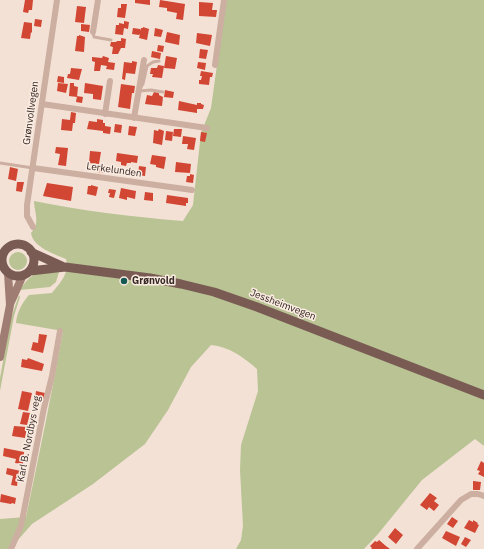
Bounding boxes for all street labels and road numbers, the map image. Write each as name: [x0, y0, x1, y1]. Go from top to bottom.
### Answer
street label: Grønvollvegen: [21, 80, 41, 146]
street label: Lerkelunden: [86, 160, 142, 180]
street label: Jessheimvegen: [248, 287, 318, 323]
street label: Karl B. Nordbys veg: [15, 395, 43, 483]

